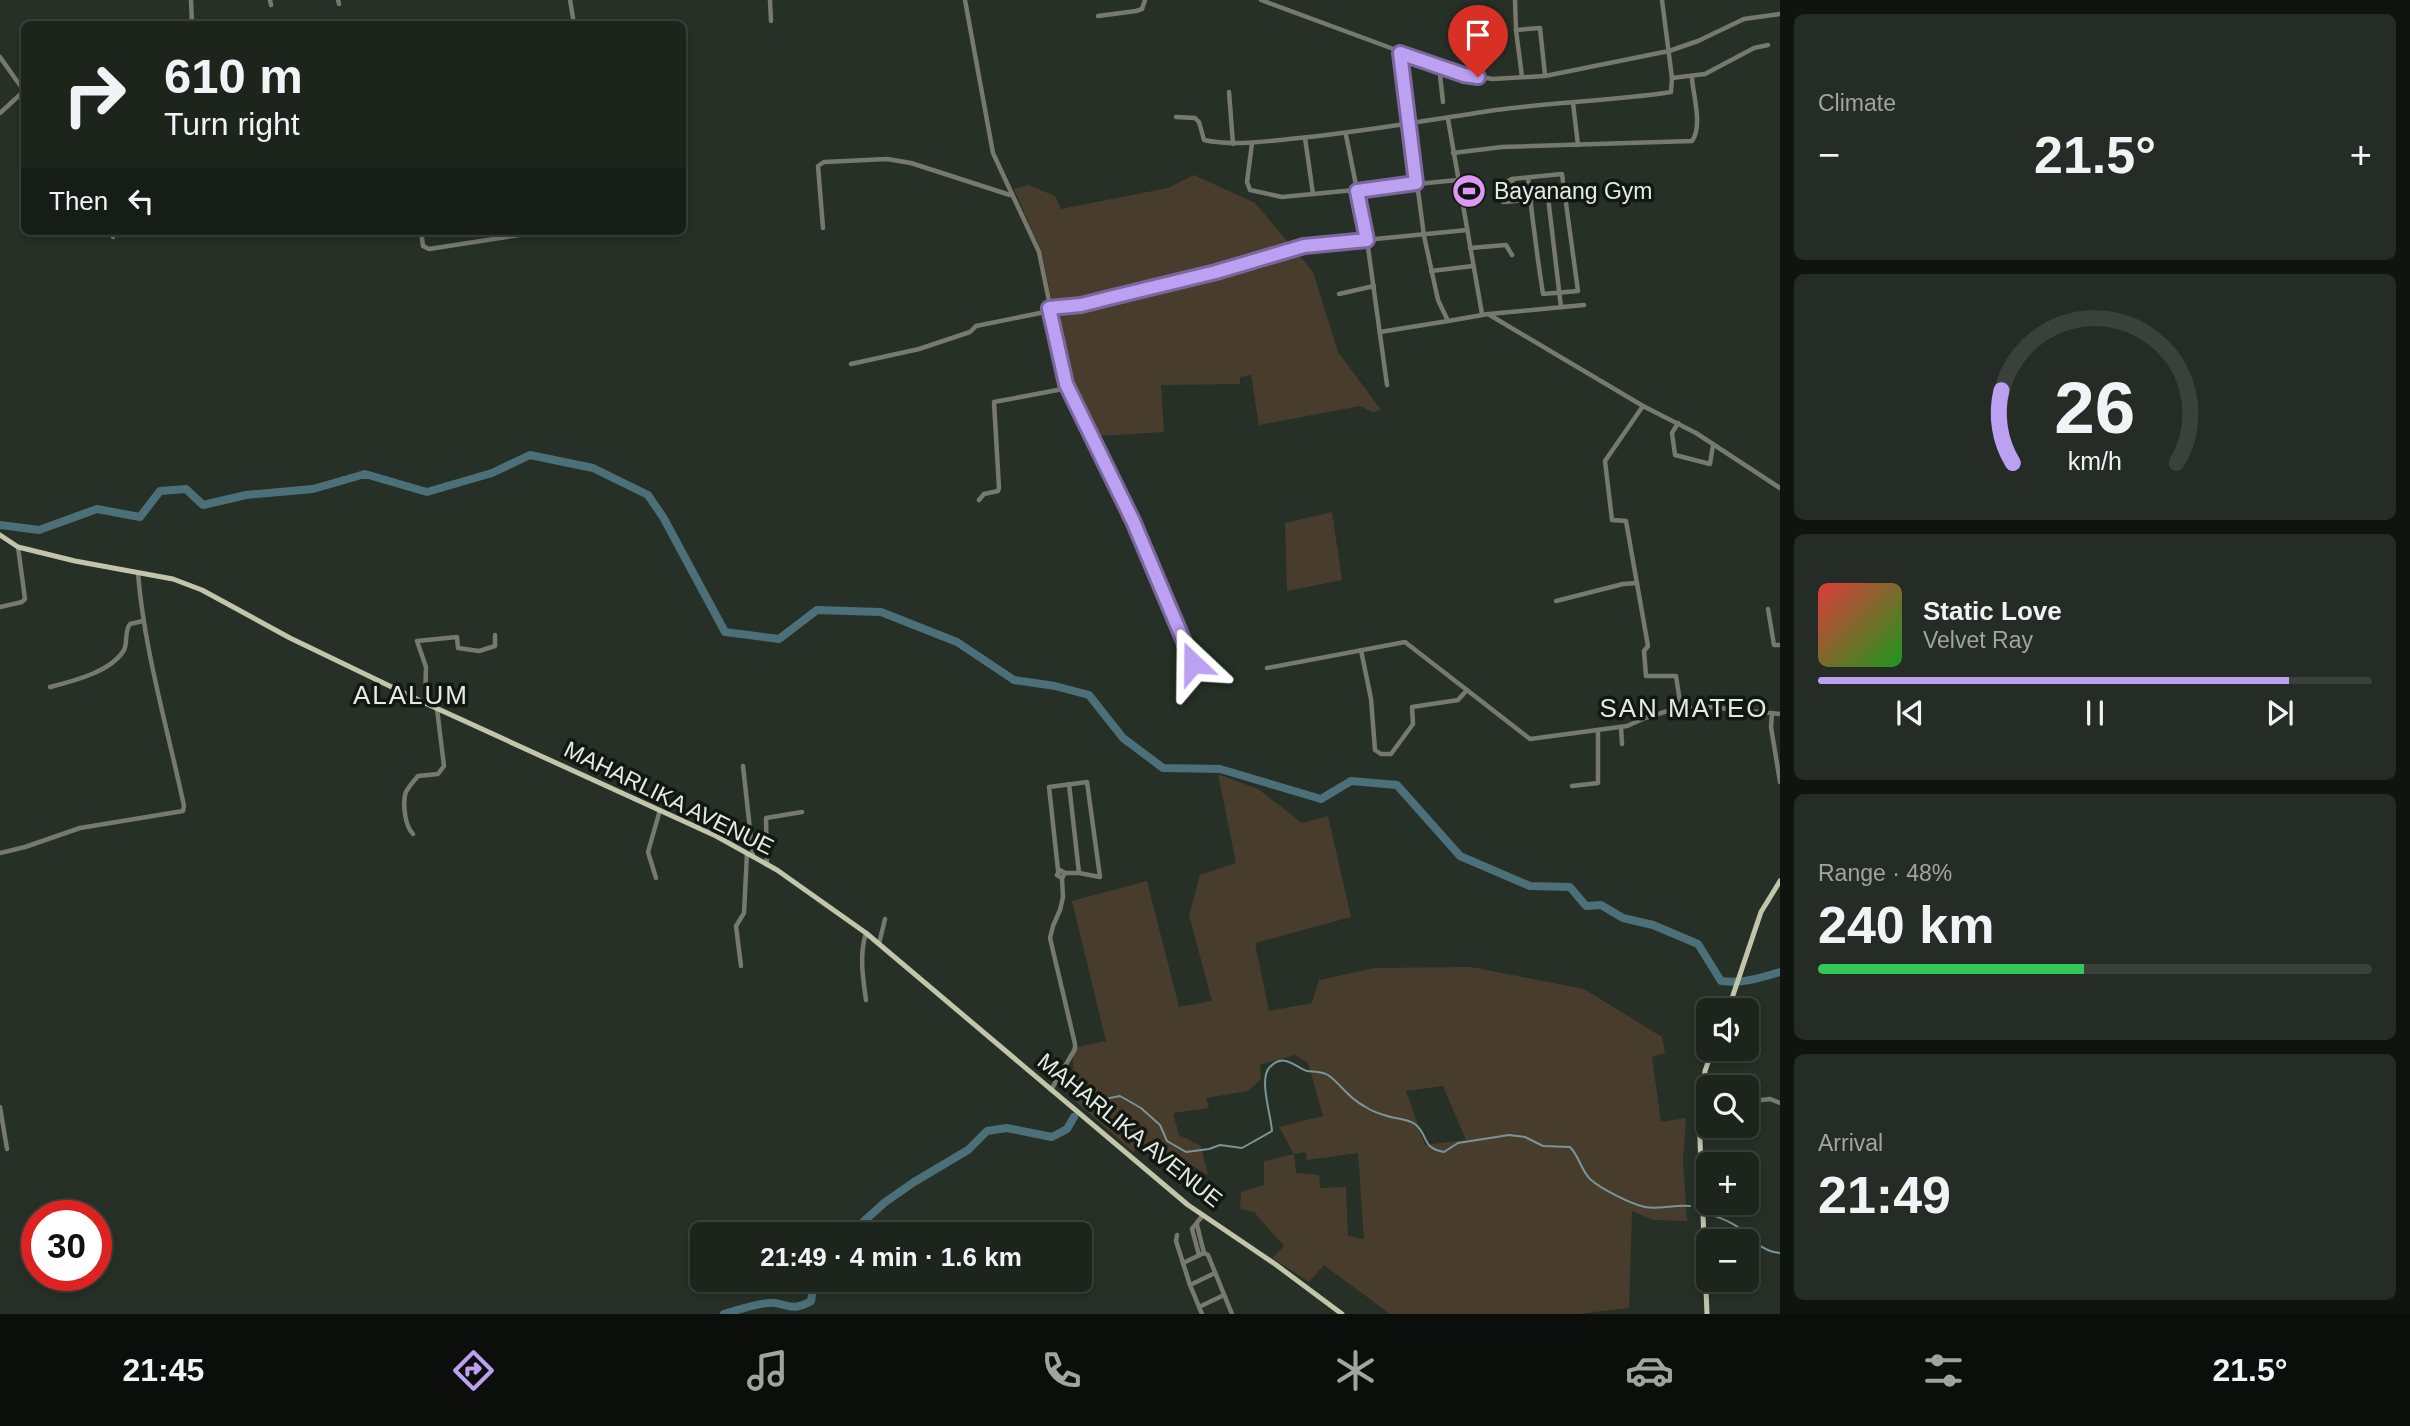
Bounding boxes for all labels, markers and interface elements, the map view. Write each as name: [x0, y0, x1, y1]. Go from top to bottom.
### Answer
pin: [1448, 5, 1508, 77]
icon: arrive: [1459, 16, 1497, 54]
icon: right: [49, 49, 140, 140]
text: 610 m: [164, 49, 303, 103]
text: Climate: [1818, 90, 1896, 116]
text: Turn right: [164, 106, 300, 142]
text: 21.5°: [2034, 126, 2156, 184]
text: −: [1818, 134, 1840, 176]
text: +: [2350, 134, 2372, 176]
sports icon: Bayanang Gym: [1450, 172, 1488, 210]
place label: Bayanang Gym: [1494, 178, 1653, 204]
icon: left: [122, 182, 160, 220]
text: Then: [49, 186, 108, 216]
text: 26: [2055, 367, 2135, 448]
text: km/h: [2068, 447, 2122, 475]
text: Static Love: [1923, 596, 2062, 626]
position arrow: [1156, 626, 1230, 700]
text: Velvet Ray: [1923, 627, 2033, 653]
district label: ALALUM: [353, 680, 469, 710]
district label: SAN MATEO: [1599, 693, 1769, 723]
icon: previous: [1891, 694, 1929, 732]
icon: pause: [2076, 694, 2114, 732]
icon: next: [2261, 694, 2299, 732]
street label: MAHARLIKA AVENUE: [560, 736, 778, 860]
text: Range · 48%: [1818, 860, 1952, 886]
text: 240 km: [1818, 896, 1994, 954]
map controls: [1696, 998, 1759, 1292]
button: sound: [1696, 998, 1759, 1061]
street label: MAHARLIKA AVENUE: [1033, 1048, 1227, 1212]
button: search: [1696, 1075, 1759, 1138]
text: Arrival: [1818, 1130, 1883, 1156]
button: +: [1696, 1152, 1759, 1215]
text: 21:49: [1818, 1166, 1951, 1224]
speed limit sign: 30: [21, 1200, 112, 1291]
button: −: [1696, 1229, 1759, 1292]
text: 21:49 · 4 min · 1.6 km: [760, 1242, 1022, 1272]
icon: directions: [449, 1346, 498, 1395]
icon: music: [743, 1346, 792, 1395]
icon: phone: [1037, 1346, 1086, 1395]
icon: climate: [1331, 1346, 1380, 1395]
icon: car: [1625, 1346, 1674, 1395]
icon: filters: [1919, 1346, 1968, 1395]
text: 21:45: [122, 1352, 204, 1388]
text: 21.5°: [2212, 1352, 2287, 1388]

